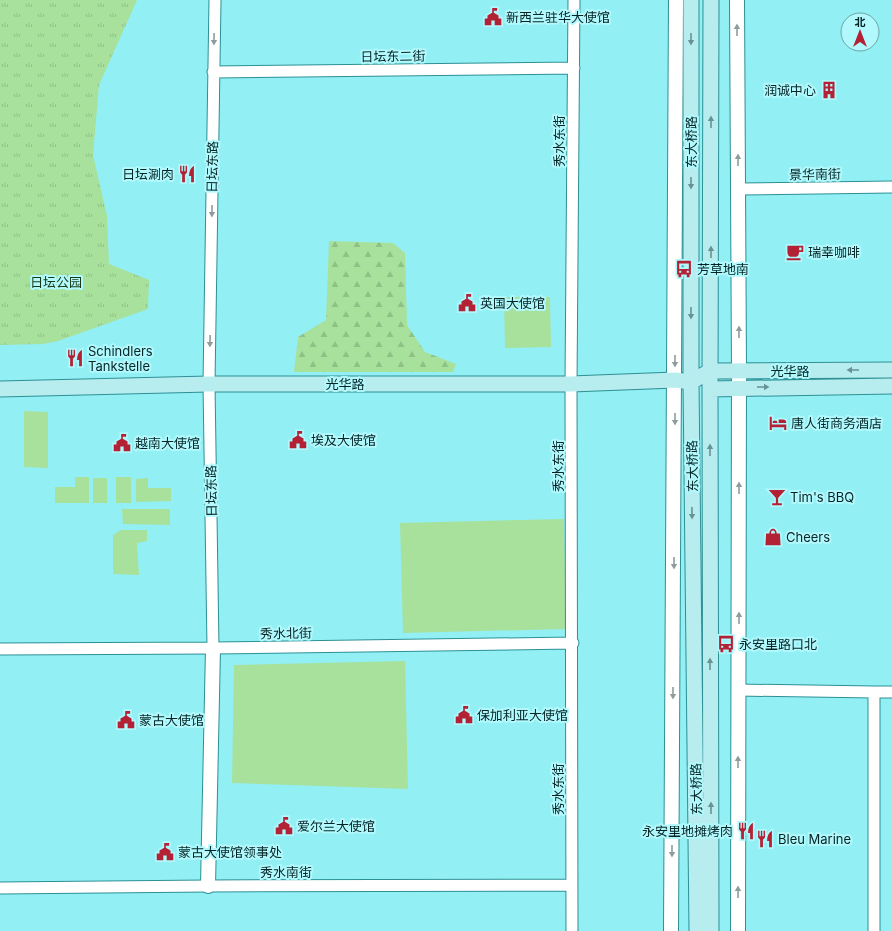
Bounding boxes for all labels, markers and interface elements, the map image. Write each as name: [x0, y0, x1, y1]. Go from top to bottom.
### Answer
public building icon: 新西兰驻华大使馆: [483, 7, 503, 27]
place label: 新西兰驻华大使馆: [506, 9, 610, 25]
north arrow: [840, 12, 880, 52]
text: 北: [855, 15, 866, 29]
one-way arrow: [734, 23, 740, 36]
one-way arrow: [211, 33, 217, 46]
one-way arrow: [688, 33, 694, 46]
street label: 日坛东二街: [360, 47, 426, 65]
building icon: 润诚中心: [819, 80, 839, 100]
place label: 润诚中心: [764, 82, 816, 98]
street label: 秀水东街: [551, 115, 567, 167]
one-way arrow: [708, 115, 714, 128]
street label: 东大桥路: [683, 116, 699, 168]
street label: 日坛东路: [204, 141, 220, 193]
one-way arrow: [735, 153, 741, 166]
restaurant icon: 日坛涮肉: [177, 164, 197, 184]
place label: 日坛涮肉: [122, 166, 174, 182]
street label: 景华南街: [789, 166, 841, 182]
one-way arrow: [688, 177, 694, 190]
one-way arrow: [208, 205, 215, 217]
cafe icon: 瑞幸咖啡: [785, 242, 805, 262]
place label: 瑞幸咖啡: [808, 244, 860, 260]
one-way arrow: [708, 245, 714, 258]
bus stop icon: 芳草地南: [674, 259, 694, 279]
place label: 芳草地南: [697, 261, 749, 277]
park label: 日坛公园: [30, 274, 82, 290]
public building icon: 英国大使馆: [457, 293, 477, 313]
place label: 英国大使馆: [480, 295, 545, 311]
one-way arrow: [688, 307, 694, 320]
one-way arrow: [736, 325, 742, 338]
one-way arrow: [207, 335, 213, 348]
place label: Schindlers Tankstelle: [88, 343, 153, 374]
restaurant icon: Schindlers Tankstelle: [65, 348, 85, 368]
one-way arrow: [672, 355, 678, 368]
street label: 光华路: [770, 363, 810, 379]
one-way arrow: [846, 367, 859, 373]
street label: 光华路: [325, 376, 365, 392]
one-way arrow: [757, 384, 770, 390]
one-way arrow: [672, 413, 678, 426]
hotel icon: 唐人街商务酒店: [768, 413, 788, 433]
place label: 唐人街商务酒店: [791, 415, 882, 431]
public building icon: 埃及大使馆: [288, 430, 308, 450]
place label: 埃及大使馆: [311, 432, 376, 448]
public building icon: 越南大使馆: [112, 433, 132, 453]
place label: 越南大使馆: [135, 435, 200, 451]
street label: 秀水东街: [550, 440, 566, 492]
street label: 东大桥路: [684, 440, 700, 492]
one-way arrow: [707, 443, 713, 456]
street label: 日坛东路: [203, 465, 219, 517]
one-way arrow: [736, 481, 742, 494]
bar icon: Tim's BBQ: [767, 487, 787, 507]
place label: Tim's BBQ: [790, 489, 854, 505]
one-way arrow: [689, 507, 695, 520]
shop icon: Cheers: [763, 527, 783, 547]
place label: Cheers: [786, 529, 830, 545]
one-way arrow: [671, 557, 677, 570]
one-way arrow: [736, 611, 742, 624]
street label: 秀水北街: [260, 625, 312, 641]
bus stop icon: 永安里路口北: [716, 634, 736, 654]
place label: 永安里路口北: [739, 636, 817, 652]
one-way arrow: [707, 657, 713, 670]
one-way arrow: [670, 687, 676, 700]
public building icon: 保加利亚大使馆: [454, 705, 474, 725]
place label: 保加利亚大使馆: [477, 707, 568, 723]
public building icon: 蒙古大使馆: [116, 710, 136, 730]
place label: 蒙古大使馆: [139, 712, 204, 728]
one-way arrow: [735, 755, 741, 768]
street label: 秀水东街: [550, 763, 566, 815]
street label: 东大桥路: [688, 763, 704, 815]
one-way arrow: [708, 801, 714, 814]
public building icon: 爱尔兰大使馆: [274, 816, 294, 836]
place label: 爱尔兰大使馆: [297, 818, 375, 834]
restaurant icon: 永安里地摊烤肉: [736, 821, 756, 841]
place label: 永安里地摊烤肉: [642, 823, 733, 839]
restaurant icon: Bleu Marine: [755, 829, 775, 849]
place label: Bleu Marine: [778, 831, 851, 847]
public building icon: 蒙古大使馆领事处: [155, 842, 175, 862]
place label: 蒙古大使馆领事处: [178, 844, 282, 860]
one-way arrow: [669, 845, 675, 858]
street label: 秀水南街: [260, 864, 312, 880]
one-way arrow: [735, 885, 741, 898]

